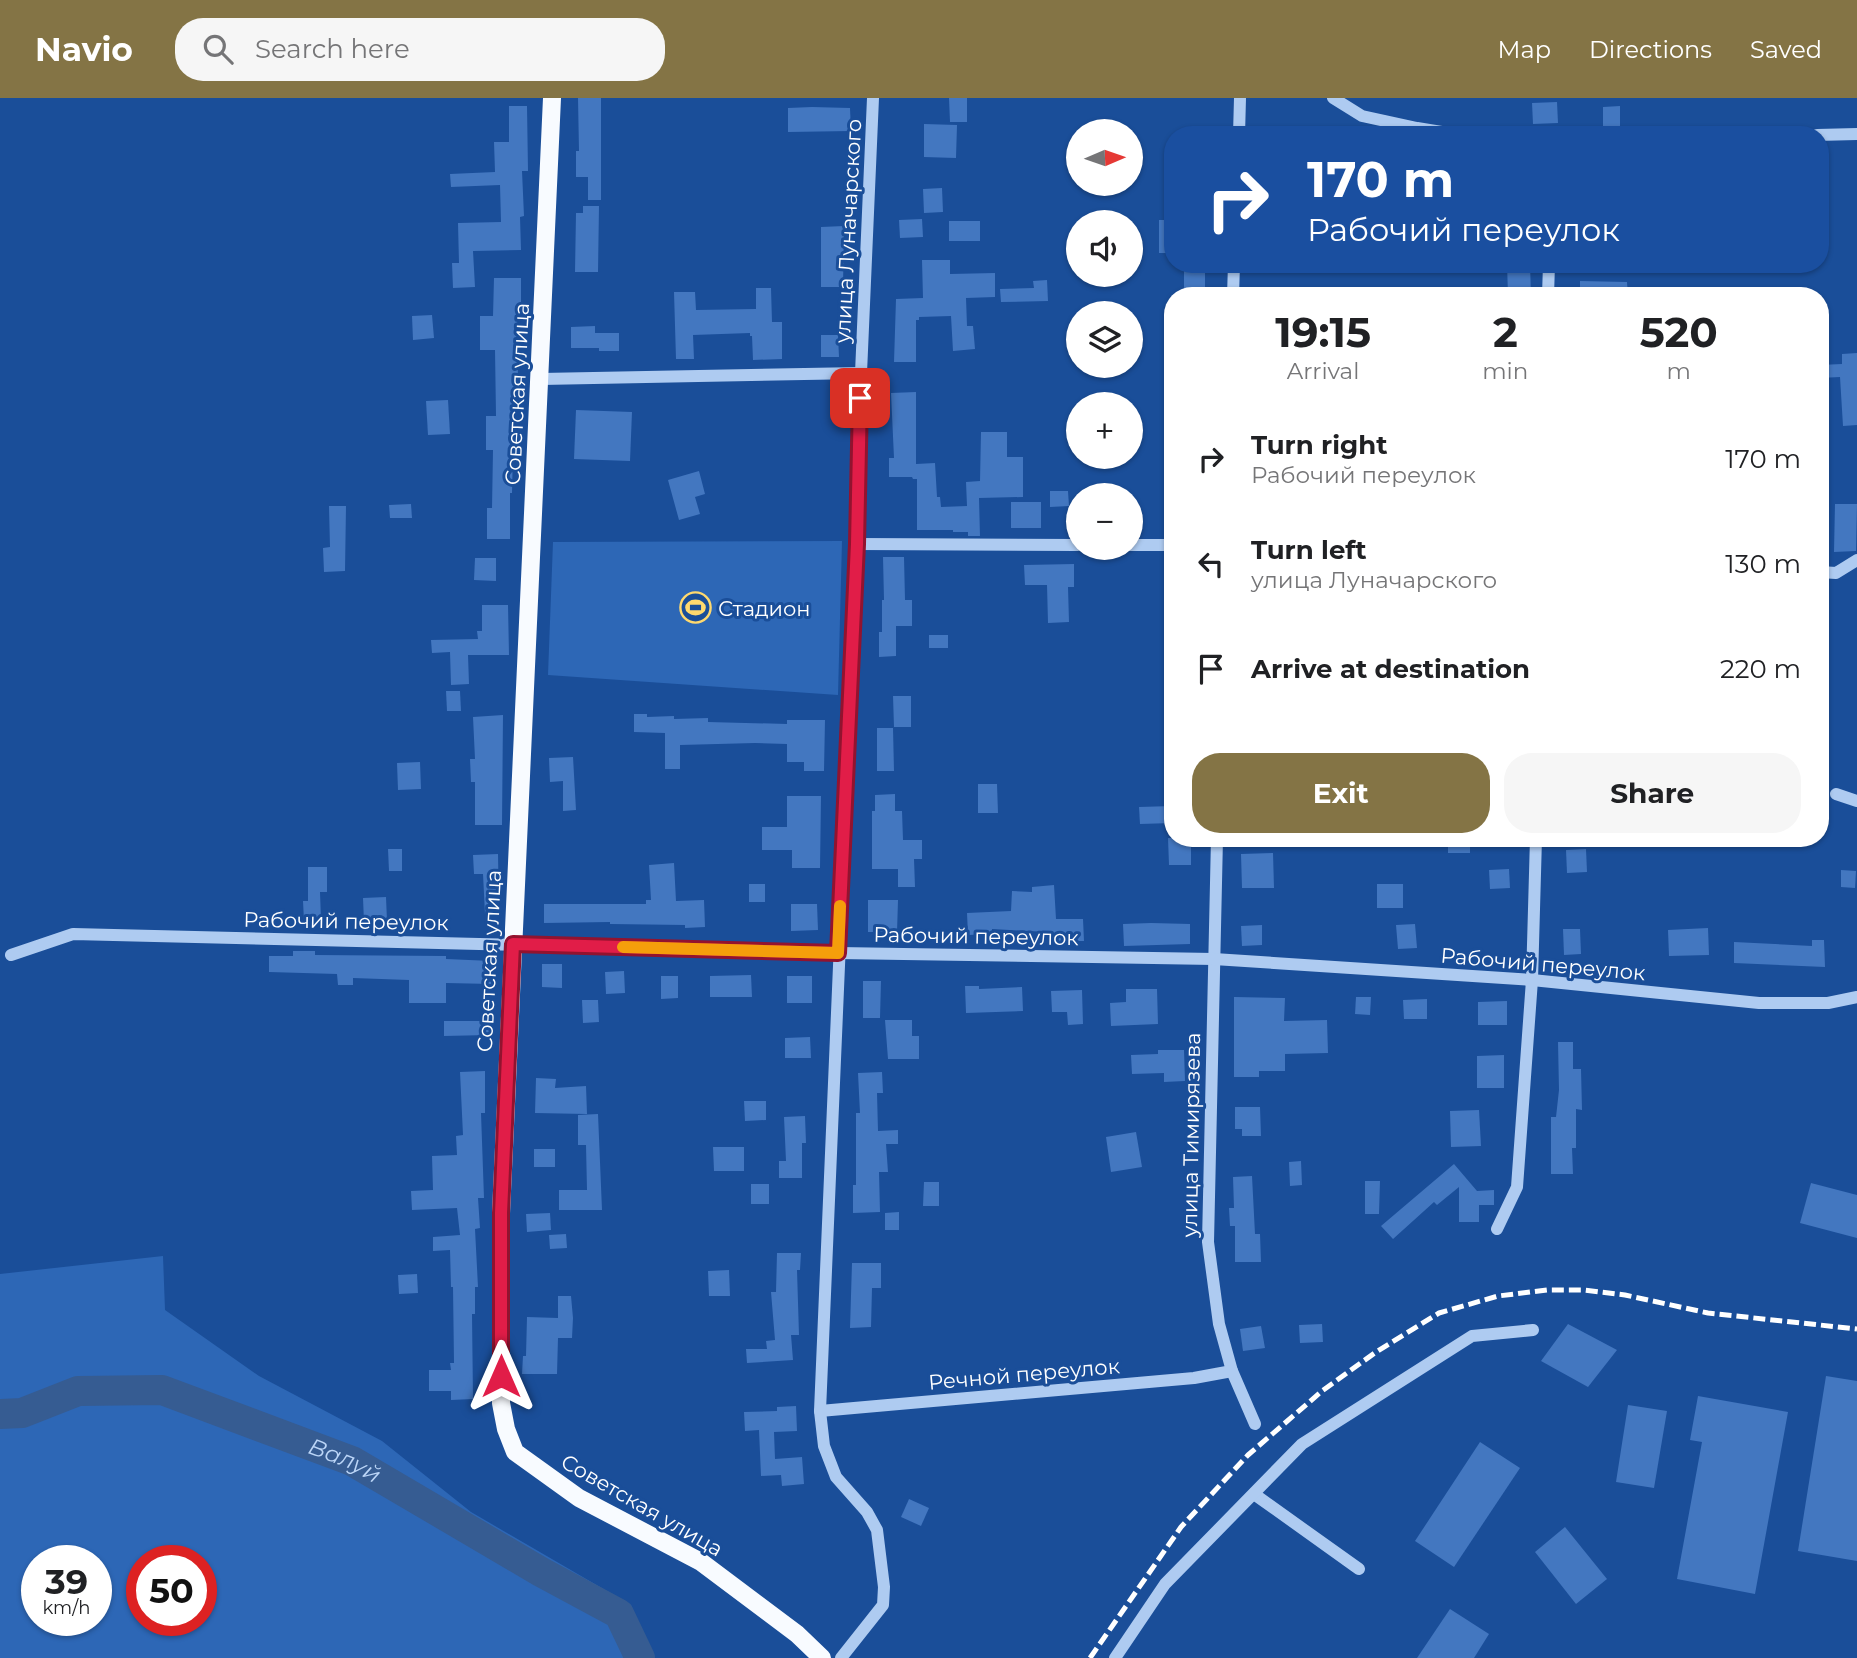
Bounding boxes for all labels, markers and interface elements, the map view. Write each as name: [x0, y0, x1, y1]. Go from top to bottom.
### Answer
search box: [175, 18, 665, 81]
text: Navio: [35, 29, 133, 69]
icon: search: [199, 30, 237, 68]
text: Search here: [255, 33, 410, 65]
text: Map: [1498, 35, 1551, 64]
text: Directions: [1589, 35, 1712, 64]
text: Saved: [1750, 35, 1822, 64]
street label: улица Луначарского: [830, 118, 866, 345]
north arrow: [1066, 119, 1143, 196]
map controls: [1066, 119, 1143, 560]
text: 170 m: [1307, 150, 1454, 209]
icon: right: [1192, 154, 1283, 245]
button: sound: [1066, 210, 1143, 287]
text: Рабочий переулок: [1307, 210, 1620, 249]
button: layers: [1066, 301, 1143, 378]
street label: Советская улица: [500, 302, 534, 486]
text: 19:15: [1275, 306, 1371, 358]
text: 2: [1493, 306, 1518, 358]
text: 520: [1640, 306, 1718, 358]
text: Arrival: [1287, 357, 1359, 385]
text: min: [1482, 357, 1528, 385]
text: m: [1666, 357, 1691, 385]
pin: [830, 368, 890, 428]
icon: arrive: [841, 379, 879, 417]
button: +: [1066, 392, 1143, 469]
text: Turn right: [1251, 429, 1387, 461]
icon: right: [1192, 440, 1230, 478]
text: 170 m: [1725, 443, 1801, 475]
text: Рабочий переулок: [1251, 461, 1476, 489]
button: −: [1066, 483, 1143, 560]
text: Turn left: [1251, 534, 1367, 566]
icon: left: [1192, 545, 1230, 583]
text: 130 m: [1725, 548, 1801, 580]
text: улица Луначарского: [1251, 566, 1497, 594]
sports icon: Стадион: [678, 591, 712, 625]
place label: Стадион: [718, 596, 811, 621]
icon: arrive: [1192, 650, 1230, 688]
text: Arrive at destination: [1251, 653, 1530, 685]
text: 220 m: [1720, 653, 1801, 685]
button: Exit: [1192, 753, 1490, 833]
button: Share: [1504, 753, 1801, 833]
street label: Советская улица: [472, 869, 506, 1053]
street label: Рабочий переулок: [243, 907, 449, 935]
street label: Рабочий переулок: [873, 922, 1079, 950]
street label: Рабочий переулок: [1440, 943, 1646, 985]
street label: улица Тимирязева: [1177, 1033, 1205, 1238]
position arrow: [464, 1339, 538, 1413]
street label: Речной переулок: [927, 1353, 1121, 1395]
water label: Валуй: [305, 1432, 386, 1489]
street label: Советская улица: [557, 1449, 727, 1561]
speed limit sign: 50: [126, 1545, 217, 1636]
text: 39: [45, 1560, 88, 1603]
text: km/h: [42, 1597, 91, 1619]

